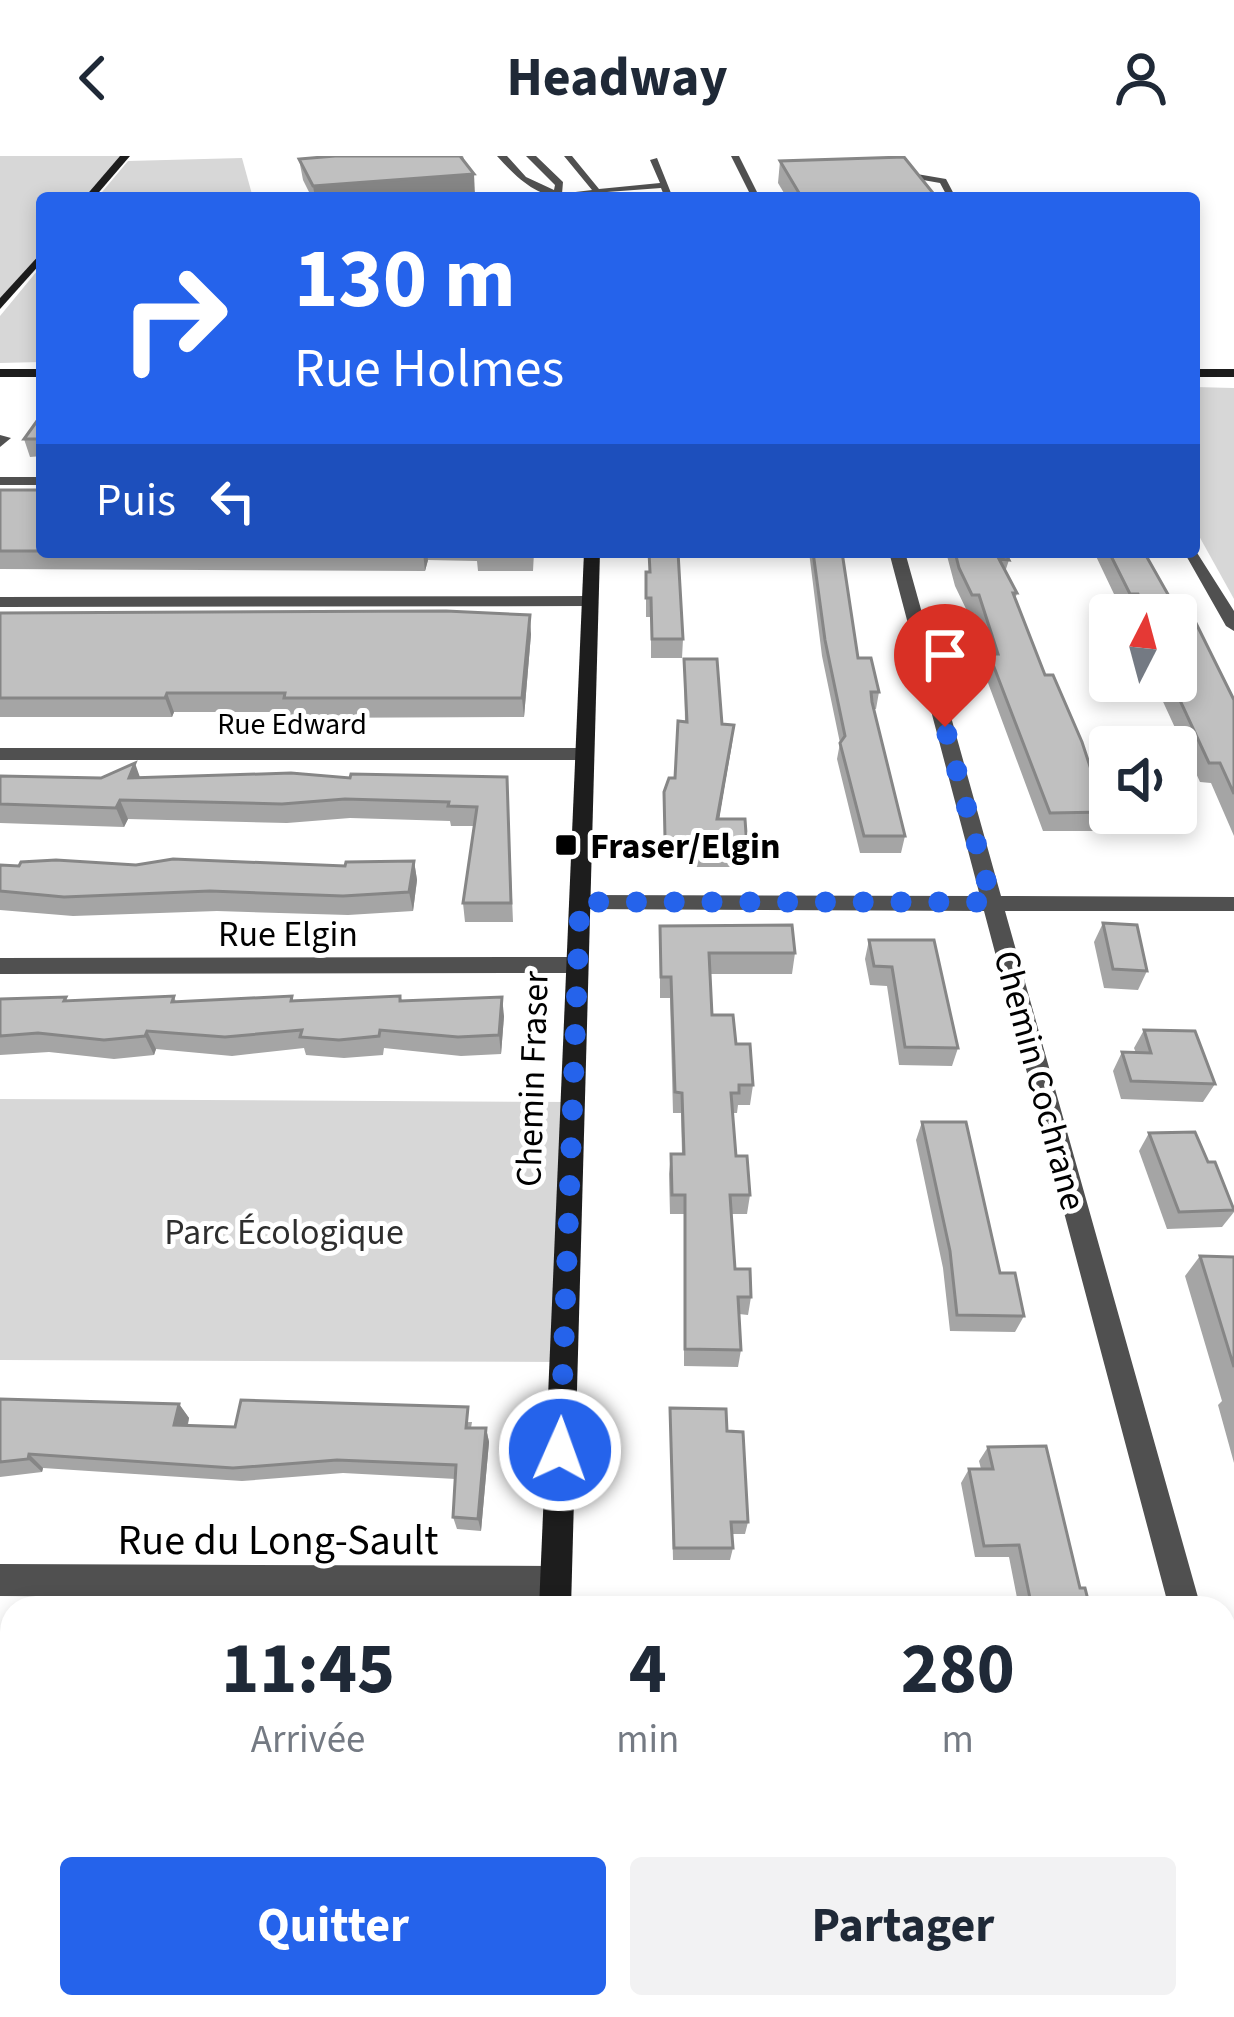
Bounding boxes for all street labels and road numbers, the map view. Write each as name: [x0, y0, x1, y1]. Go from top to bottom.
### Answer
street label: Rue Edward: [217, 703, 367, 746]
street label: Rue Elgin: [218, 909, 358, 960]
street label: Chemin Cochrane: [980, 945, 1099, 1216]
street label: Chemin Fraser: [503, 970, 562, 1188]
street label: Rue du Long-Sault: [117, 1511, 439, 1571]

